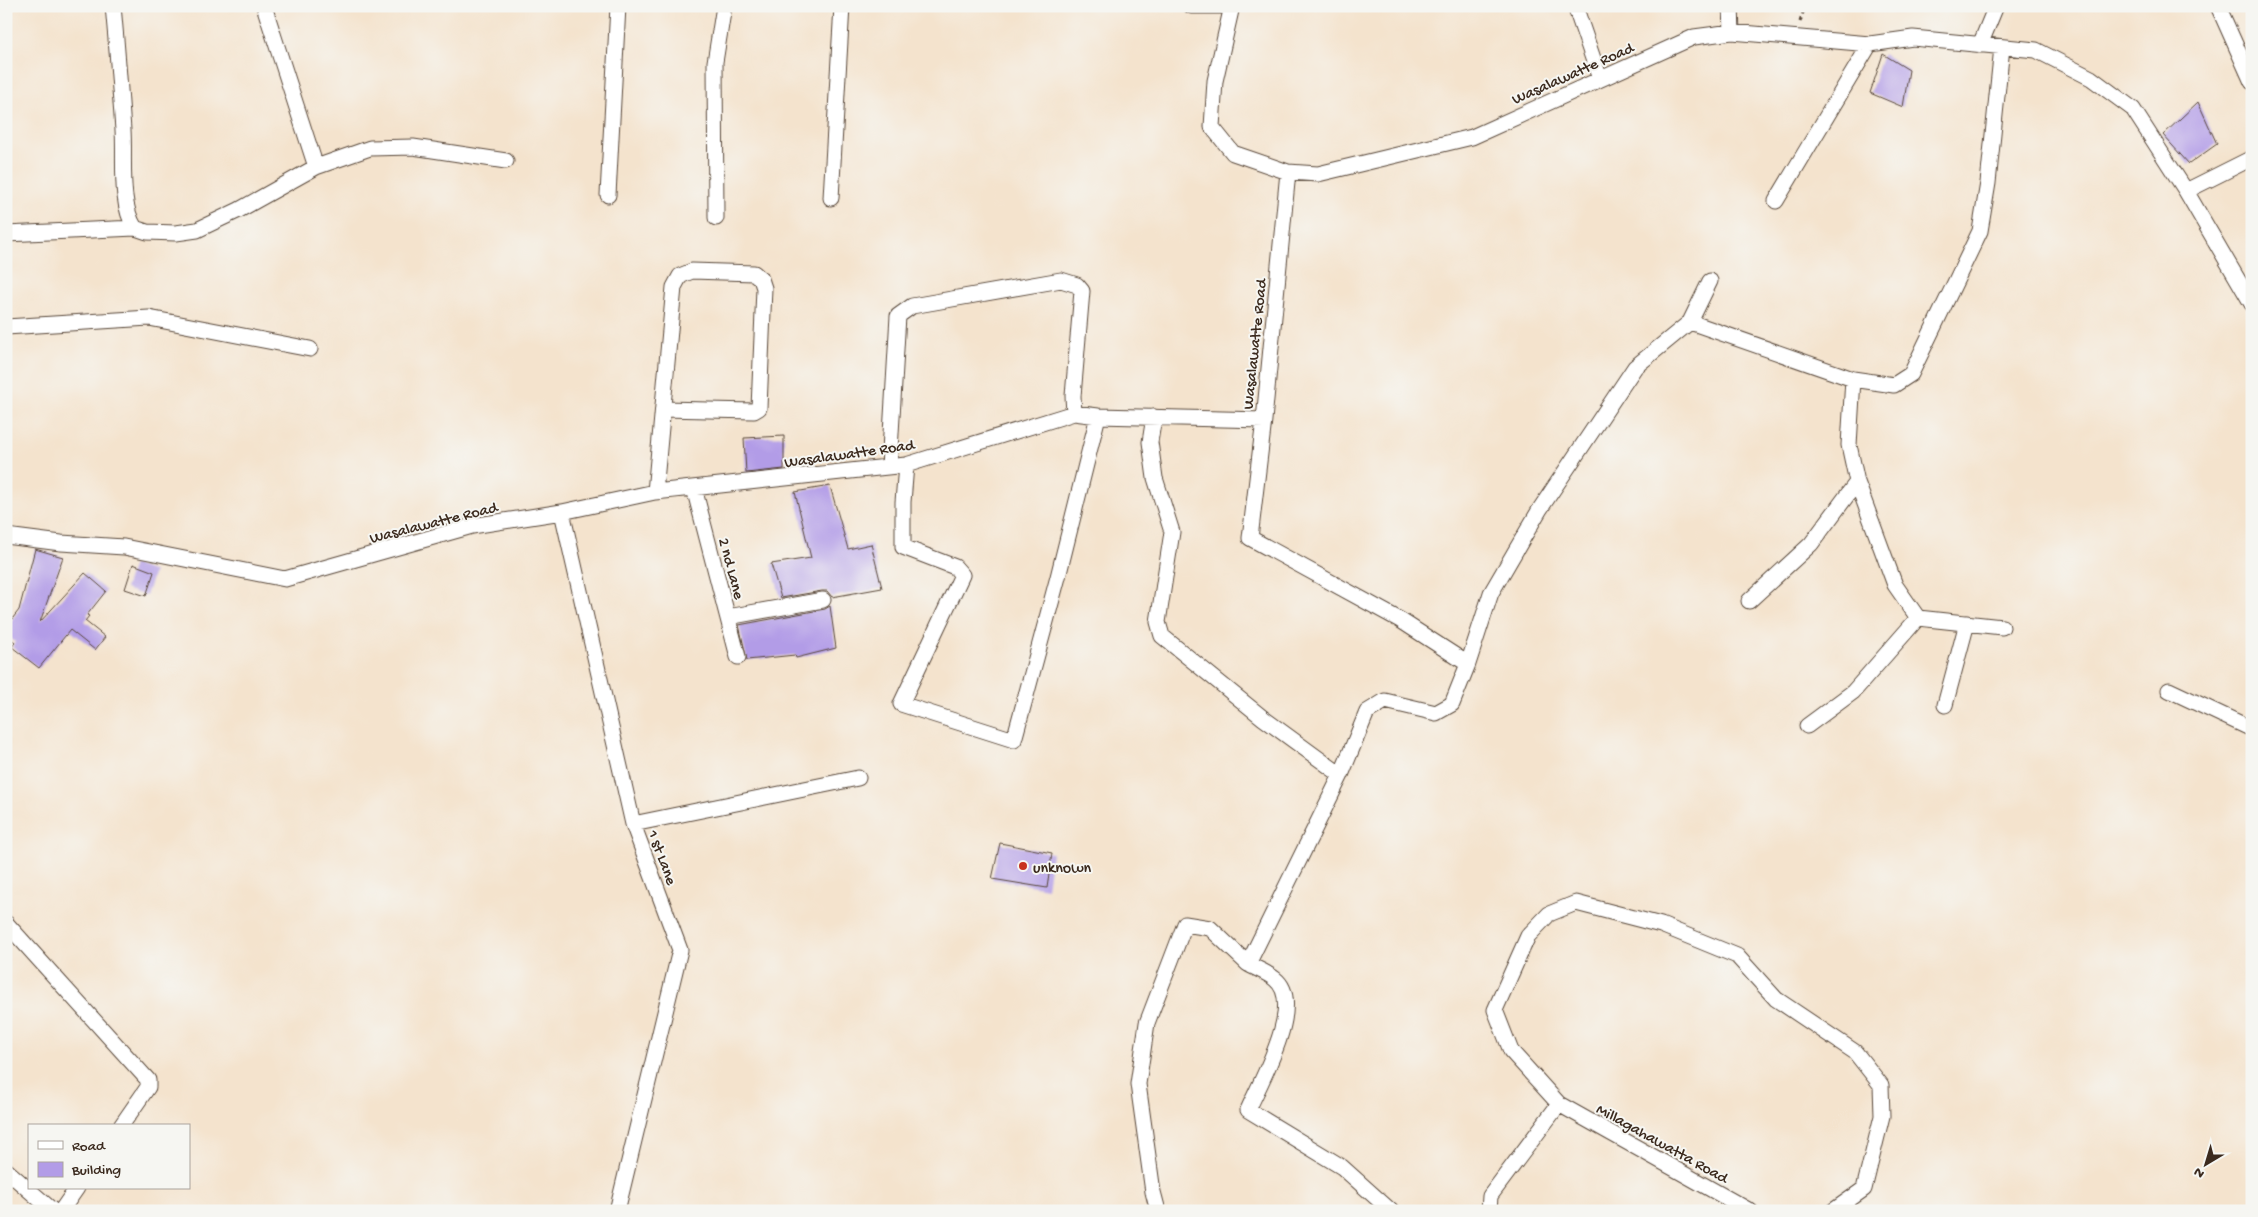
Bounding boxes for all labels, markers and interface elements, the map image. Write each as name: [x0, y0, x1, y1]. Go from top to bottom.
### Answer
street label: Wasalawatte Road: [1510, 39, 1639, 111]
street label: Wasalawatte Road: [1240, 277, 1273, 411]
street label: Wasalawatte Road: [783, 437, 917, 474]
street label: Wasalawatte Road: [368, 499, 501, 549]
street label: 2 nd Lane: [712, 536, 747, 603]
street label: 1 st Lane: [642, 827, 680, 889]
marker: unknown: [1017, 860, 1029, 872]
place label: unknown: [1033, 860, 1092, 879]
street label: Millagahawatta Road: [1592, 1101, 1732, 1190]
legend: [28, 1124, 190, 1190]
text: Road: [72, 1138, 106, 1156]
north arrow: [2180, 1140, 2230, 1190]
text: Building: [71, 1162, 121, 1180]
text: N: [2191, 1163, 2208, 1182]

